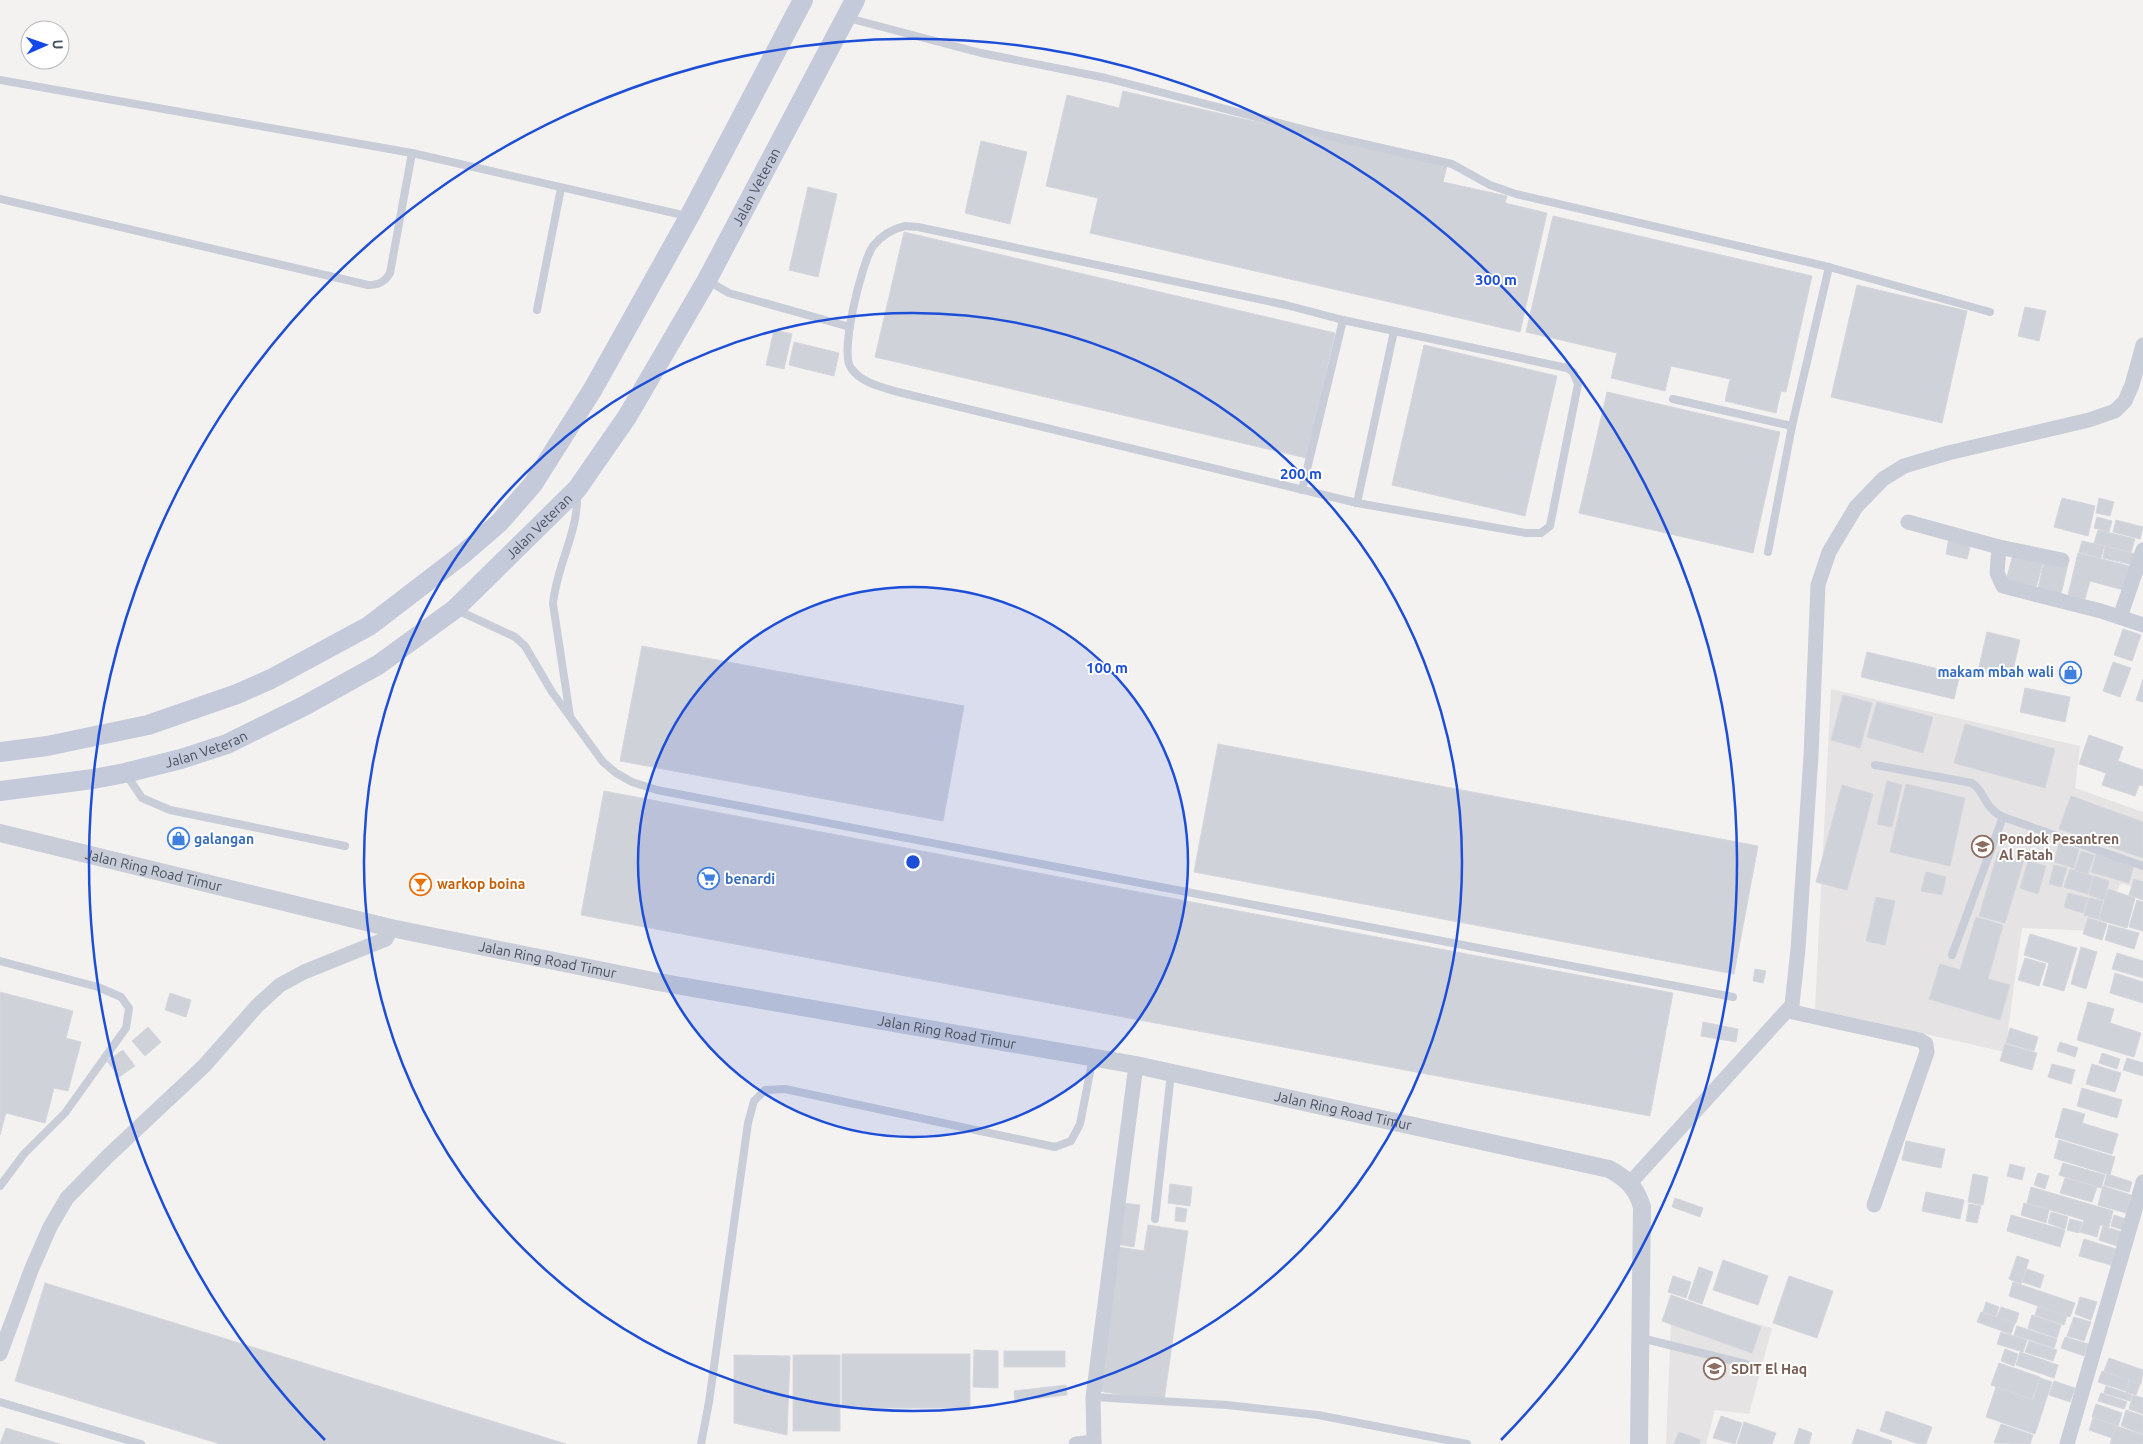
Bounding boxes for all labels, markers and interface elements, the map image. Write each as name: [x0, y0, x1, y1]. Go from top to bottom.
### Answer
north arrow: [20, 20, 70, 70]
text: U: [50, 39, 66, 50]
street label: Jalan Veteran: [729, 145, 783, 229]
text: 300 m: [1475, 271, 1517, 288]
text: 200 m: [1280, 465, 1322, 482]
street label: Jalan Veteran: [503, 490, 575, 562]
text: 100 m: [1086, 659, 1128, 676]
shop icon: makam mbah wali: [2058, 660, 2082, 684]
place label: makam mbah wali: [1937, 664, 2054, 680]
street label: Jalan Veteran: [163, 727, 250, 771]
shop icon: galangan: [166, 827, 190, 851]
place label: galangan: [194, 831, 254, 847]
place label: Pondok Pesantren Al Fatah: [1999, 831, 2119, 863]
school or university icon: Pondok Pesantren Al Fatah: [1971, 835, 1995, 859]
street label: Jalan Ring Road Timur: [84, 846, 224, 895]
centre of rings: [904, 853, 922, 871]
supermarket icon: benardi: [697, 867, 721, 891]
place label: benardi: [725, 871, 775, 887]
bar icon: warkop boina: [409, 872, 433, 896]
place label: warkop boina: [437, 876, 525, 892]
street label: Jalan Ring Road Timur: [477, 938, 618, 982]
street label: Jalan Ring Road Timur: [877, 1012, 1018, 1052]
street label: Jalan Ring Road Timur: [1273, 1088, 1414, 1134]
school or university icon: SDIT El Haq: [1703, 1357, 1727, 1381]
place label: SDIT El Haq: [1731, 1361, 1807, 1377]

